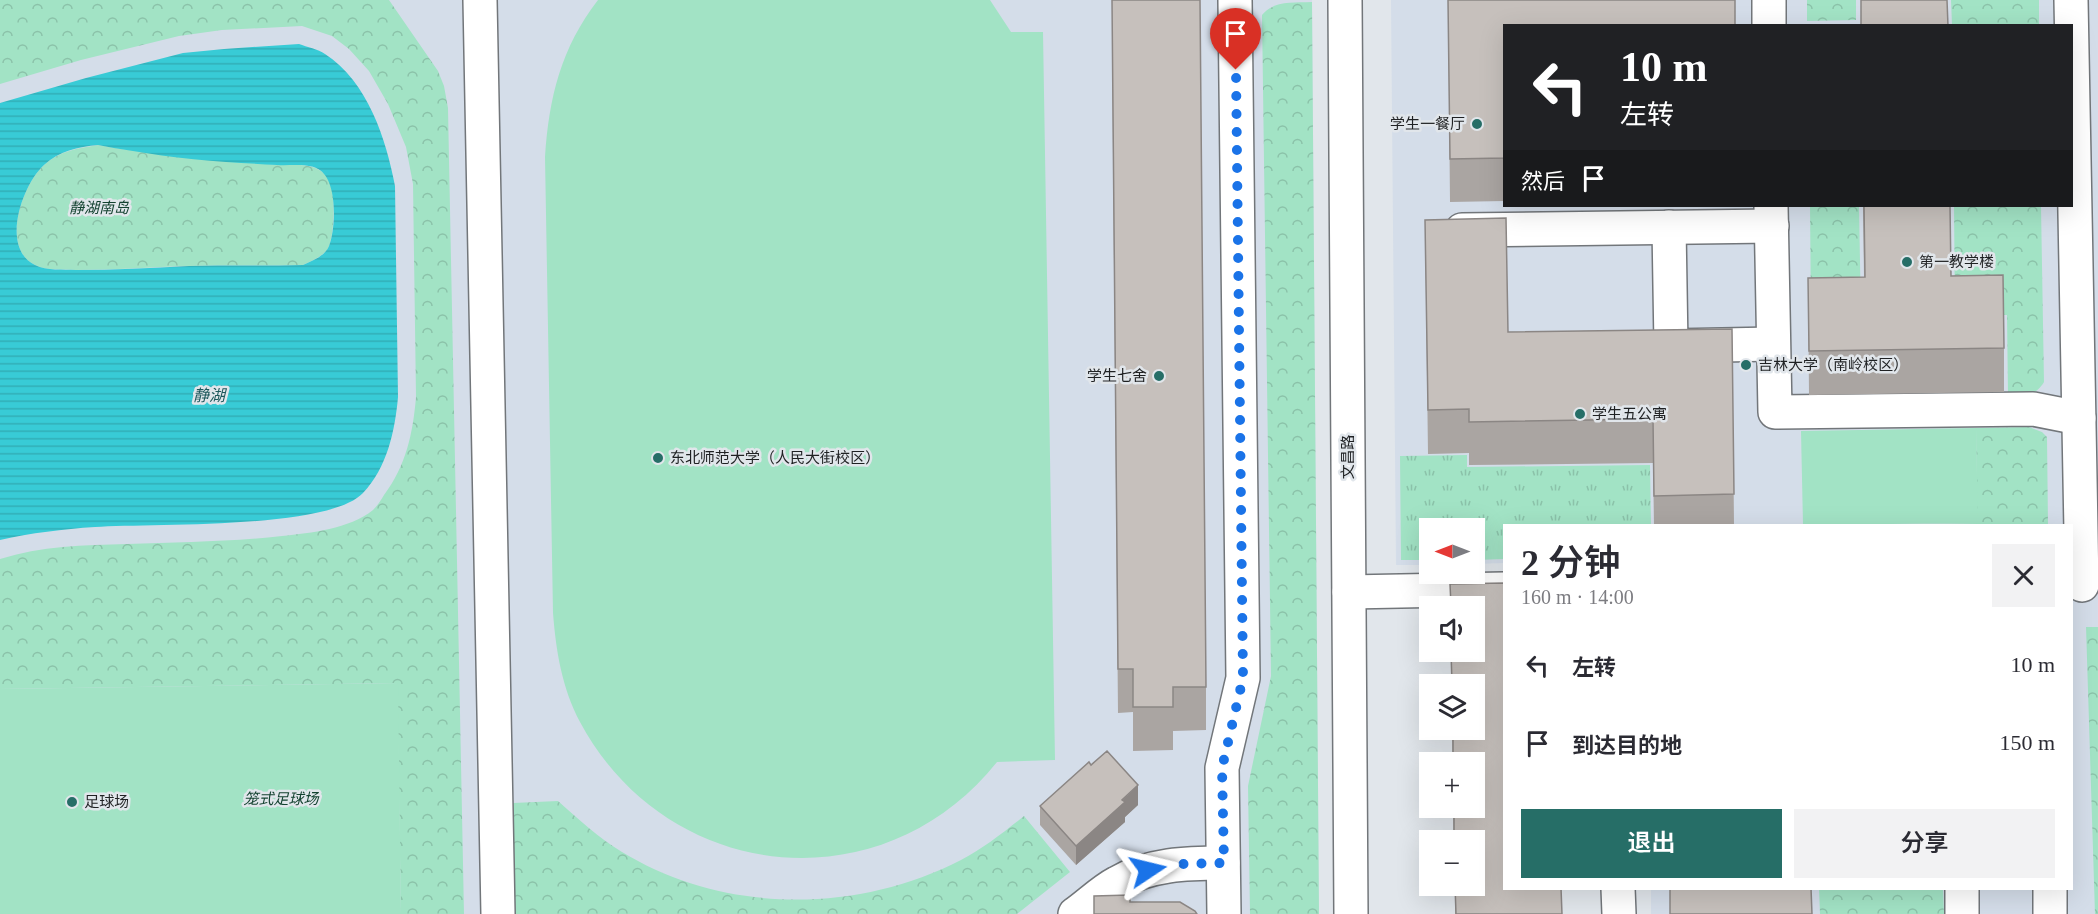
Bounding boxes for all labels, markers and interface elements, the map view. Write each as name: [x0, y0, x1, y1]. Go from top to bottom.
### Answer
pin: [1210, 8, 1261, 70]
icon: arrive: [1219, 17, 1252, 50]
text: 10 m: [1620, 44, 1708, 90]
icon: left: [1521, 48, 1599, 126]
text: 左转: [1620, 100, 1674, 130]
place label: 学生一餐厅: [1390, 116, 1465, 132]
marker: 学生一餐厅: [1470, 117, 1484, 131]
icon: arrive: [1577, 162, 1610, 195]
text: 然后: [1521, 169, 1565, 194]
park label: 静湖南岛: [69, 200, 130, 216]
place label: 第一教学楼: [1919, 254, 1994, 270]
marker: 第一教学楼: [1900, 255, 1914, 269]
place label: 吉林大学（南岭校区）: [1758, 356, 1908, 373]
marker: 吉林大学（南岭校区）: [1739, 358, 1753, 372]
place label: 学生七舍: [1087, 368, 1147, 384]
marker: 学生七舍: [1152, 369, 1166, 383]
water label: 静湖: [193, 387, 228, 404]
place label: 学生五公寓: [1592, 406, 1667, 422]
marker: 学生五公寓: [1573, 407, 1587, 421]
street label: 文昌路: [1340, 434, 1356, 480]
place label: 东北师范大学（人民大街校区）: [670, 449, 880, 466]
marker: 东北师范大学（人民大街校区）: [651, 451, 665, 465]
north arrow: [1419, 518, 1485, 584]
map controls: [1419, 518, 1485, 896]
text: 2 分钟: [1521, 543, 1620, 583]
button: close: [1992, 544, 2055, 607]
text: 160 m · 14:00: [1521, 586, 1634, 608]
button: sound: [1419, 596, 1485, 662]
icon: left: [1521, 649, 1554, 682]
text: 10 m: [2010, 652, 2055, 677]
text: 左转: [1572, 655, 1616, 680]
button: layers: [1419, 674, 1485, 740]
icon: arrive: [1521, 727, 1554, 760]
text: 150 m: [1999, 730, 2055, 755]
text: 到达目的地: [1572, 733, 1682, 758]
button: +: [1419, 752, 1485, 818]
park label: 笼式足球场: [243, 791, 320, 807]
place label: 足球场: [84, 794, 129, 810]
marker: 足球场: [65, 795, 79, 809]
button: 退出: [1521, 809, 1782, 878]
button: 分享: [1794, 809, 2055, 878]
button: −: [1419, 830, 1485, 896]
position arrow: [1116, 838, 1180, 902]

